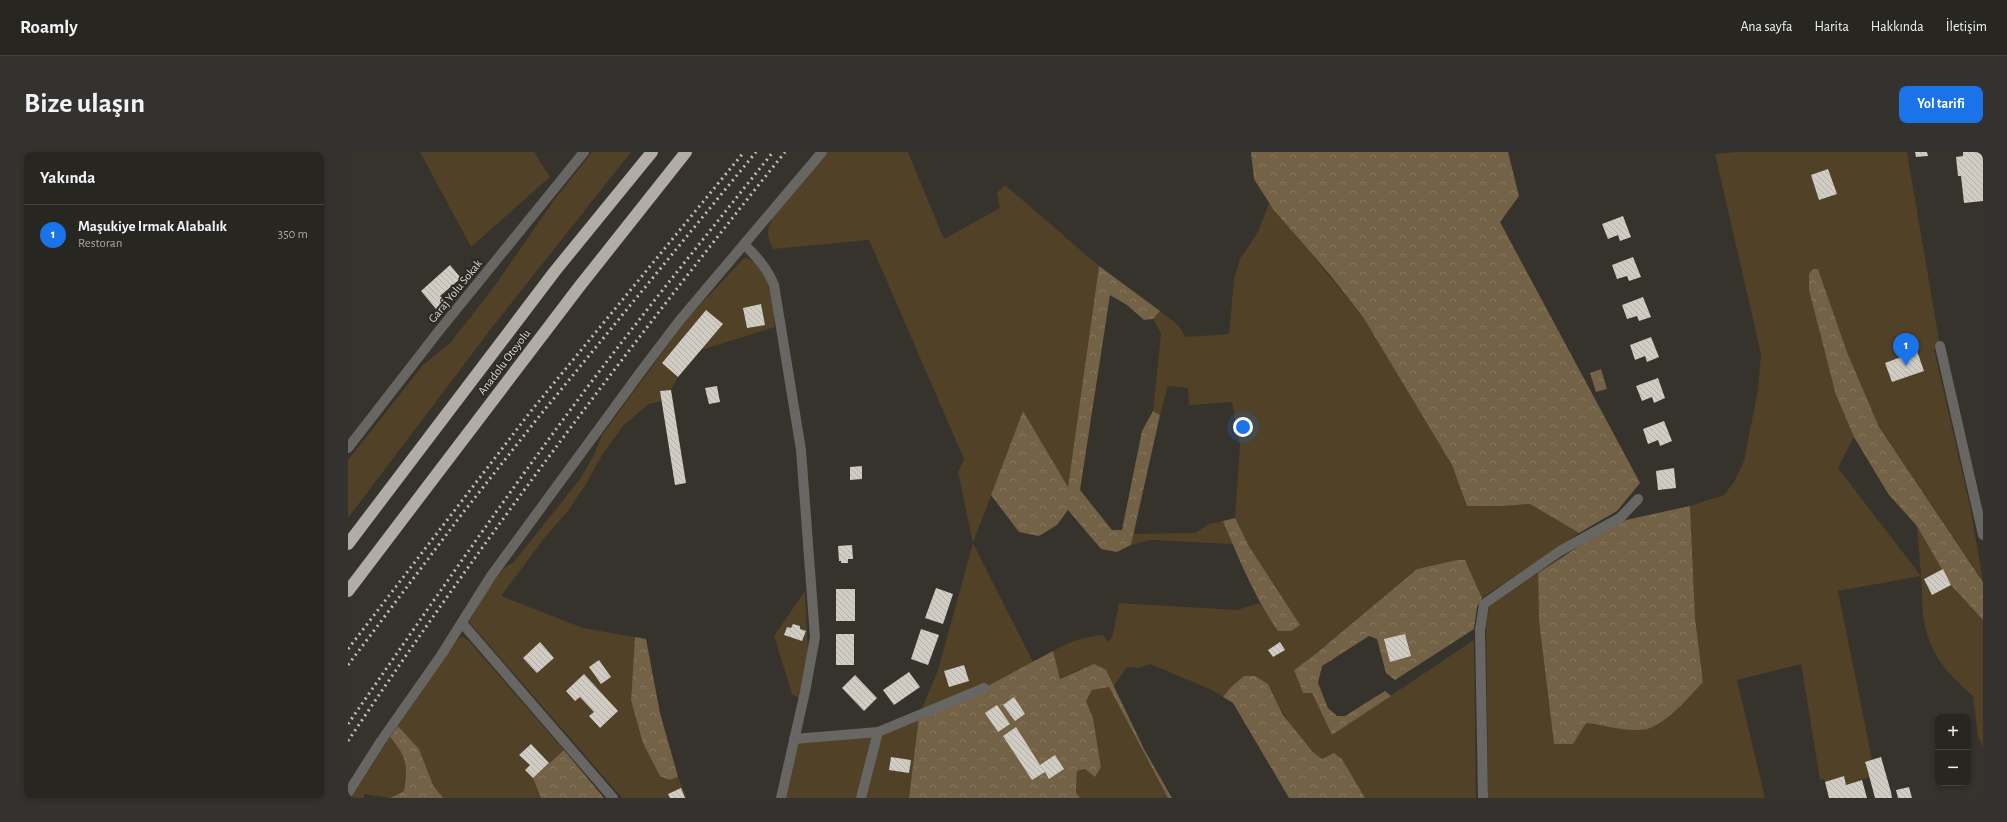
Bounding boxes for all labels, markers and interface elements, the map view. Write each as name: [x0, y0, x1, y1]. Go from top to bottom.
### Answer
text: Roamly: [20, 18, 78, 37]
text: Ana sayfa: [1740, 20, 1792, 34]
text: Harita: [1814, 20, 1849, 34]
text: Hakkında: [1871, 20, 1924, 34]
text: İletişim: [1946, 20, 1987, 34]
button: Yol tarifi: [1899, 86, 1983, 123]
text: Bize ulaşın: [24, 90, 145, 118]
text: Yakında: [40, 169, 96, 186]
text: Maşukiye Irmak Alabalık: [78, 219, 227, 234]
text: 1: [51, 228, 55, 241]
text: 350 m: [278, 228, 308, 241]
text: Restoran: [78, 237, 122, 250]
street label: Garaj Yolu Sokak: [426, 257, 485, 325]
street label: Anadolu Otoyolu: [476, 327, 533, 398]
pin: 1: [1893, 333, 1919, 366]
your location: [1233, 417, 1253, 437]
map controls: [1935, 714, 1971, 786]
button: +: [1935, 714, 1971, 750]
button: −: [1935, 750, 1971, 786]

